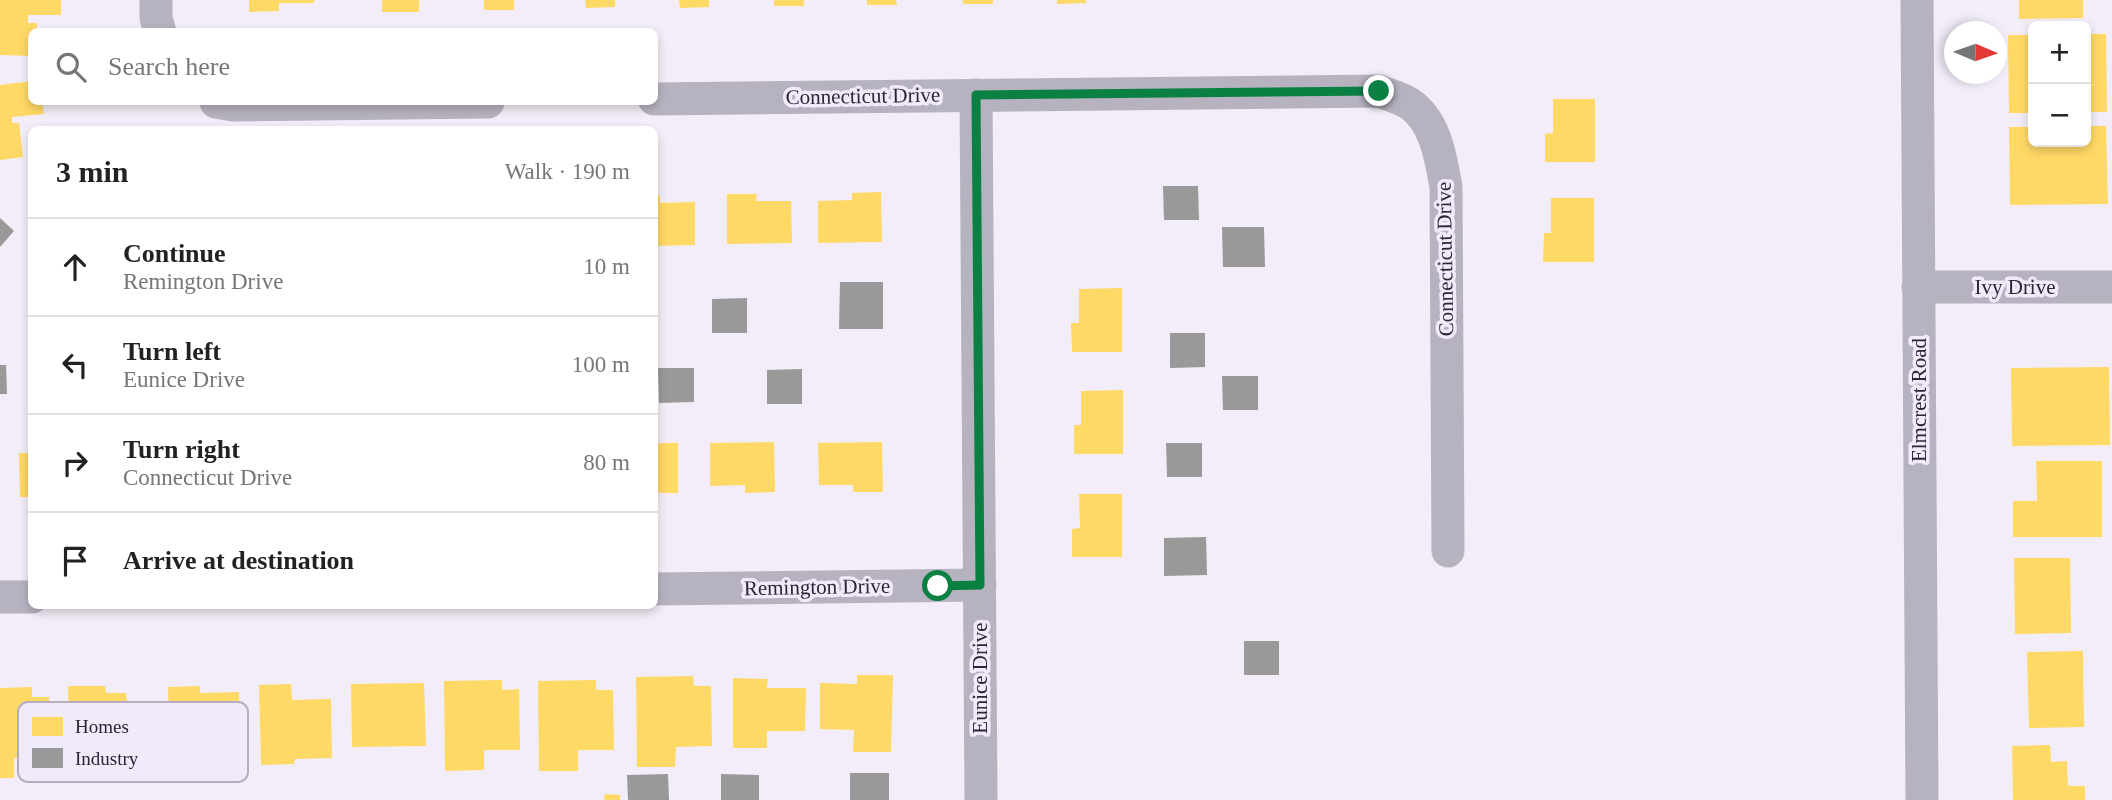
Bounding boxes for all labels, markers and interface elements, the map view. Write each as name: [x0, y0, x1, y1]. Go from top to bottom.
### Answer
north arrow: [1944, 21, 2007, 84]
map controls: [2028, 21, 2091, 147]
button: +: [2028, 21, 2091, 84]
search box: [28, 28, 658, 105]
icon: search: [52, 48, 90, 86]
text: Search here: [108, 52, 230, 81]
route end: [1363, 75, 1394, 106]
street label: Connecticut Drive: [786, 83, 940, 109]
button: −: [2028, 84, 2091, 147]
text: 3 min: [56, 155, 129, 188]
text: Walk · 190 m: [505, 159, 630, 184]
street label: Connecticut Drive: [1432, 182, 1458, 336]
text: Continue: [123, 239, 226, 268]
icon: ahead: [56, 248, 94, 286]
text: 10 m: [583, 254, 630, 279]
text: Remington Drive: [123, 269, 283, 294]
street label: Ivy Drive: [1974, 275, 2056, 299]
text: Turn left: [123, 337, 221, 366]
street label: Elmcrest Road: [1907, 337, 1931, 462]
icon: left: [56, 346, 94, 384]
text: 100 m: [572, 352, 630, 377]
text: Eunice Drive: [123, 367, 245, 392]
text: Turn right: [123, 435, 240, 464]
icon: right: [56, 444, 94, 482]
text: 80 m: [583, 450, 630, 475]
text: Connecticut Drive: [123, 465, 292, 490]
icon: arrive: [56, 542, 94, 580]
text: Arrive at destination: [123, 546, 354, 575]
route start: [922, 570, 953, 601]
street label: Remington Drive: [744, 574, 890, 600]
street label: Eunice Drive: [968, 622, 992, 734]
legend: [18, 702, 248, 782]
text: Homes: [75, 716, 129, 737]
text: Industry: [75, 748, 139, 769]

